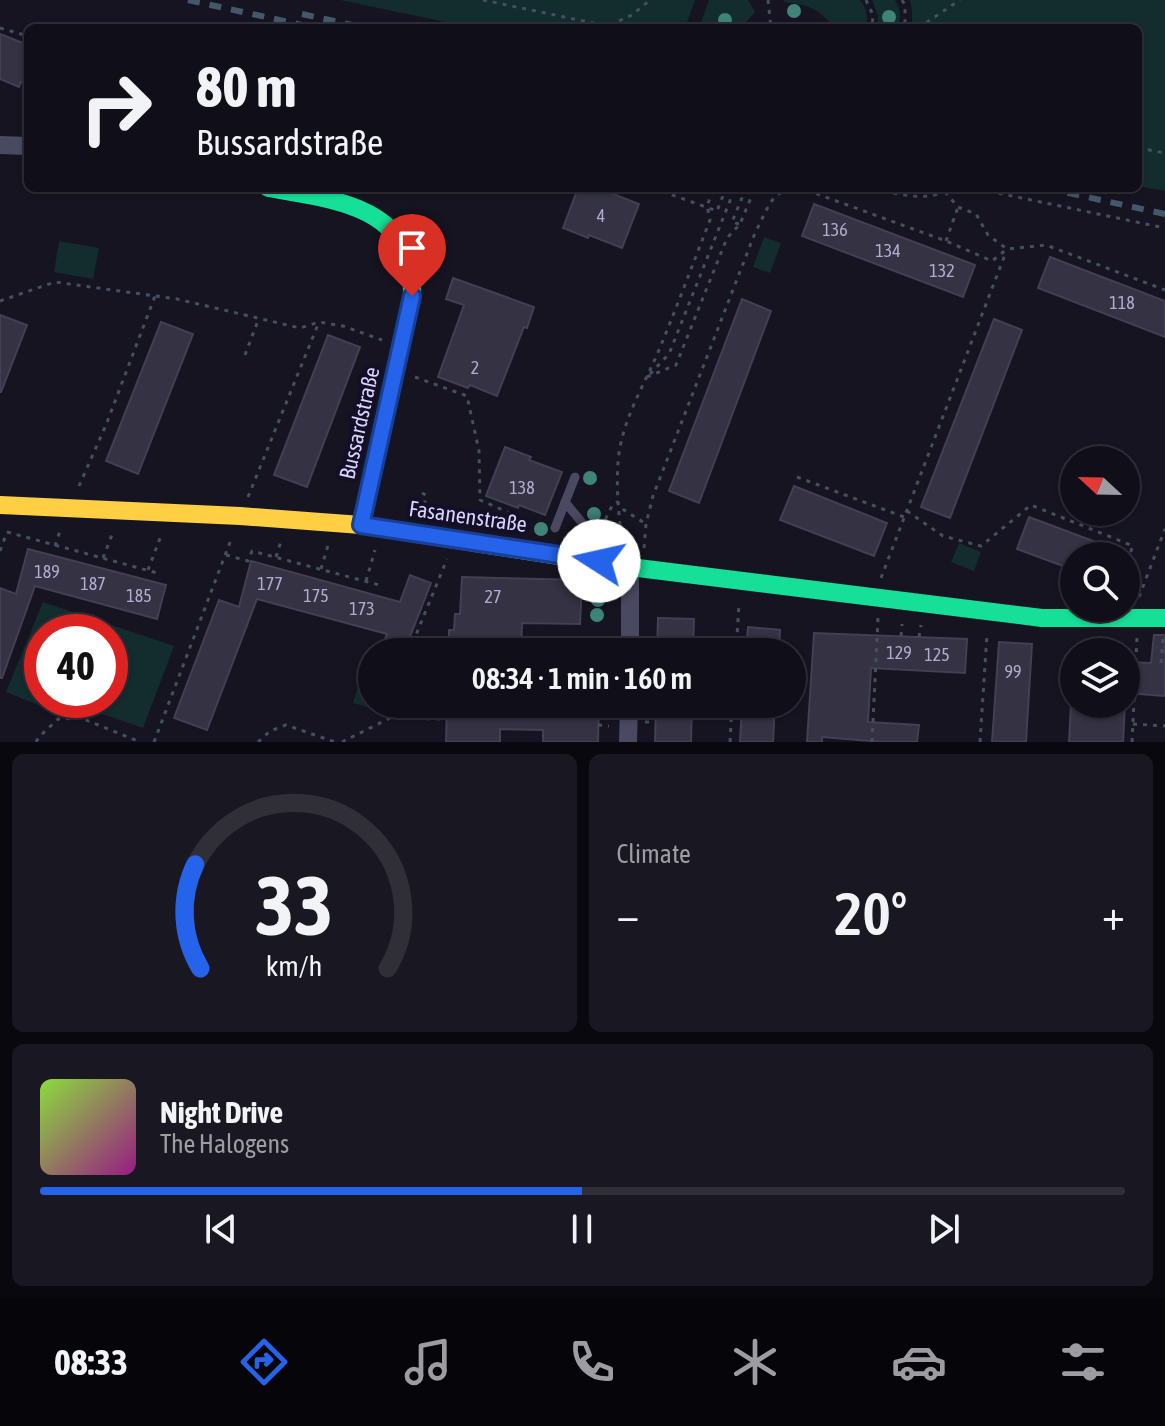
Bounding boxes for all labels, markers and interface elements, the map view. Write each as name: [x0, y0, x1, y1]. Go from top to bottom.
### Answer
text: 80 m: [196, 55, 297, 119]
icon: right: [64, 56, 168, 160]
text: Bussardstraße: [196, 121, 383, 163]
house number: 4: [597, 205, 605, 226]
pin: [378, 214, 446, 296]
house number: 136: [822, 219, 848, 240]
icon: arrive: [390, 226, 434, 270]
house number: 134: [875, 240, 901, 261]
house number: 132: [929, 260, 955, 281]
house number: 118: [1109, 292, 1135, 313]
house number: 2: [471, 357, 479, 378]
street label: Bussardstraße: [333, 364, 385, 482]
north arrow: [1060, 446, 1140, 526]
map controls: [1060, 446, 1140, 718]
house number: 138: [509, 477, 535, 498]
street label: Fasanenstraße: [407, 495, 529, 537]
position arrow: [557, 519, 641, 603]
button: search: [1060, 542, 1140, 622]
house number: 189: [34, 561, 60, 582]
house number: 187: [80, 573, 106, 594]
house number: 177: [257, 573, 283, 594]
house number: 185: [126, 585, 152, 606]
house number: 175: [303, 585, 329, 606]
house number: 27: [485, 586, 501, 607]
house number: 173: [349, 598, 375, 619]
speed limit sign: 40: [24, 614, 128, 718]
button: layers: [1060, 638, 1140, 718]
house number: 129: [886, 642, 912, 663]
house number: 125: [924, 644, 950, 665]
text: 08:34 · 1 min · 160 m: [472, 661, 692, 695]
house number: 99: [1005, 661, 1021, 682]
text: Climate: [617, 839, 691, 869]
text: 33: [255, 857, 333, 953]
text: 20°: [834, 879, 907, 948]
text: −: [617, 889, 639, 939]
text: +: [1102, 889, 1125, 939]
text: km/h: [266, 949, 323, 982]
text: Night Drive: [160, 1095, 283, 1129]
text: The Halogens: [160, 1129, 289, 1159]
icon: previous: [199, 1207, 243, 1251]
icon: pause: [560, 1207, 604, 1251]
icon: next: [922, 1207, 966, 1251]
icon: directions: [236, 1334, 292, 1390]
icon: music: [400, 1334, 456, 1390]
icon: phone: [564, 1334, 620, 1390]
icon: climate: [727, 1334, 783, 1390]
icon: car: [891, 1334, 947, 1390]
icon: filters: [1055, 1334, 1111, 1390]
text: 08:33: [54, 1341, 128, 1383]

